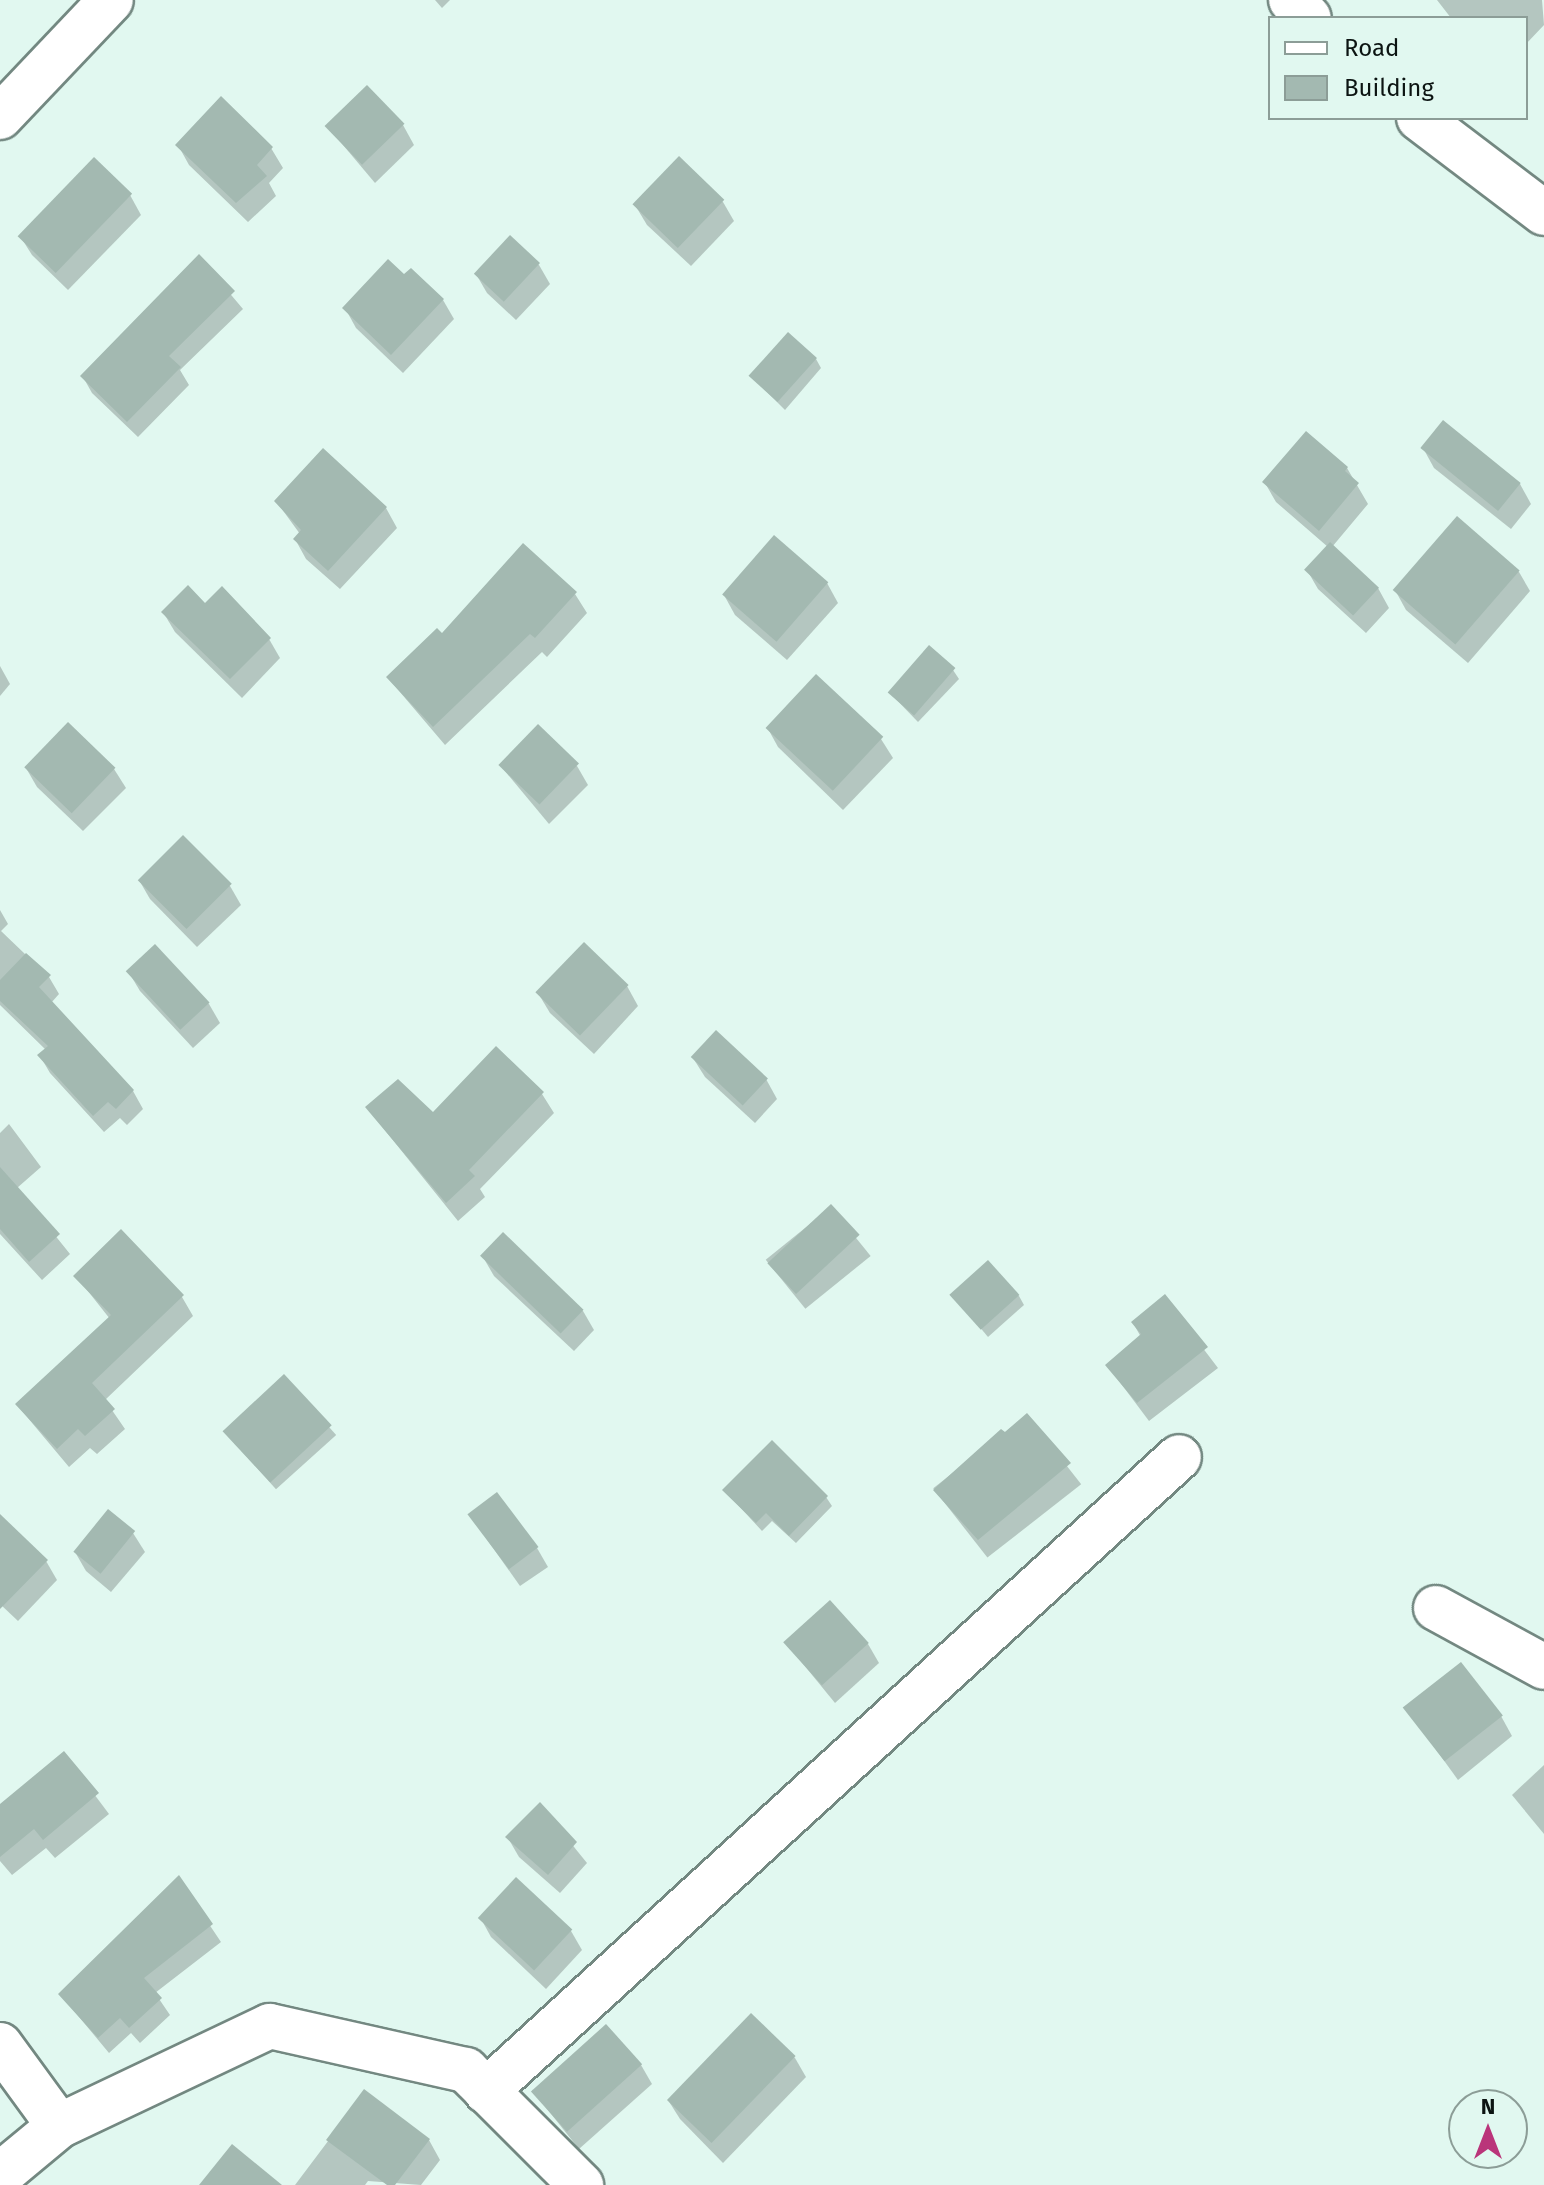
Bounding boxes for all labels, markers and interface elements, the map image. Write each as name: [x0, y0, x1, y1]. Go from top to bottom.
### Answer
legend: [1268, 16, 1528, 120]
text: Road: [1344, 34, 1399, 62]
text: Building: [1344, 74, 1434, 102]
north arrow: [1448, 2089, 1528, 2169]
text: N: [1481, 2093, 1495, 2120]

